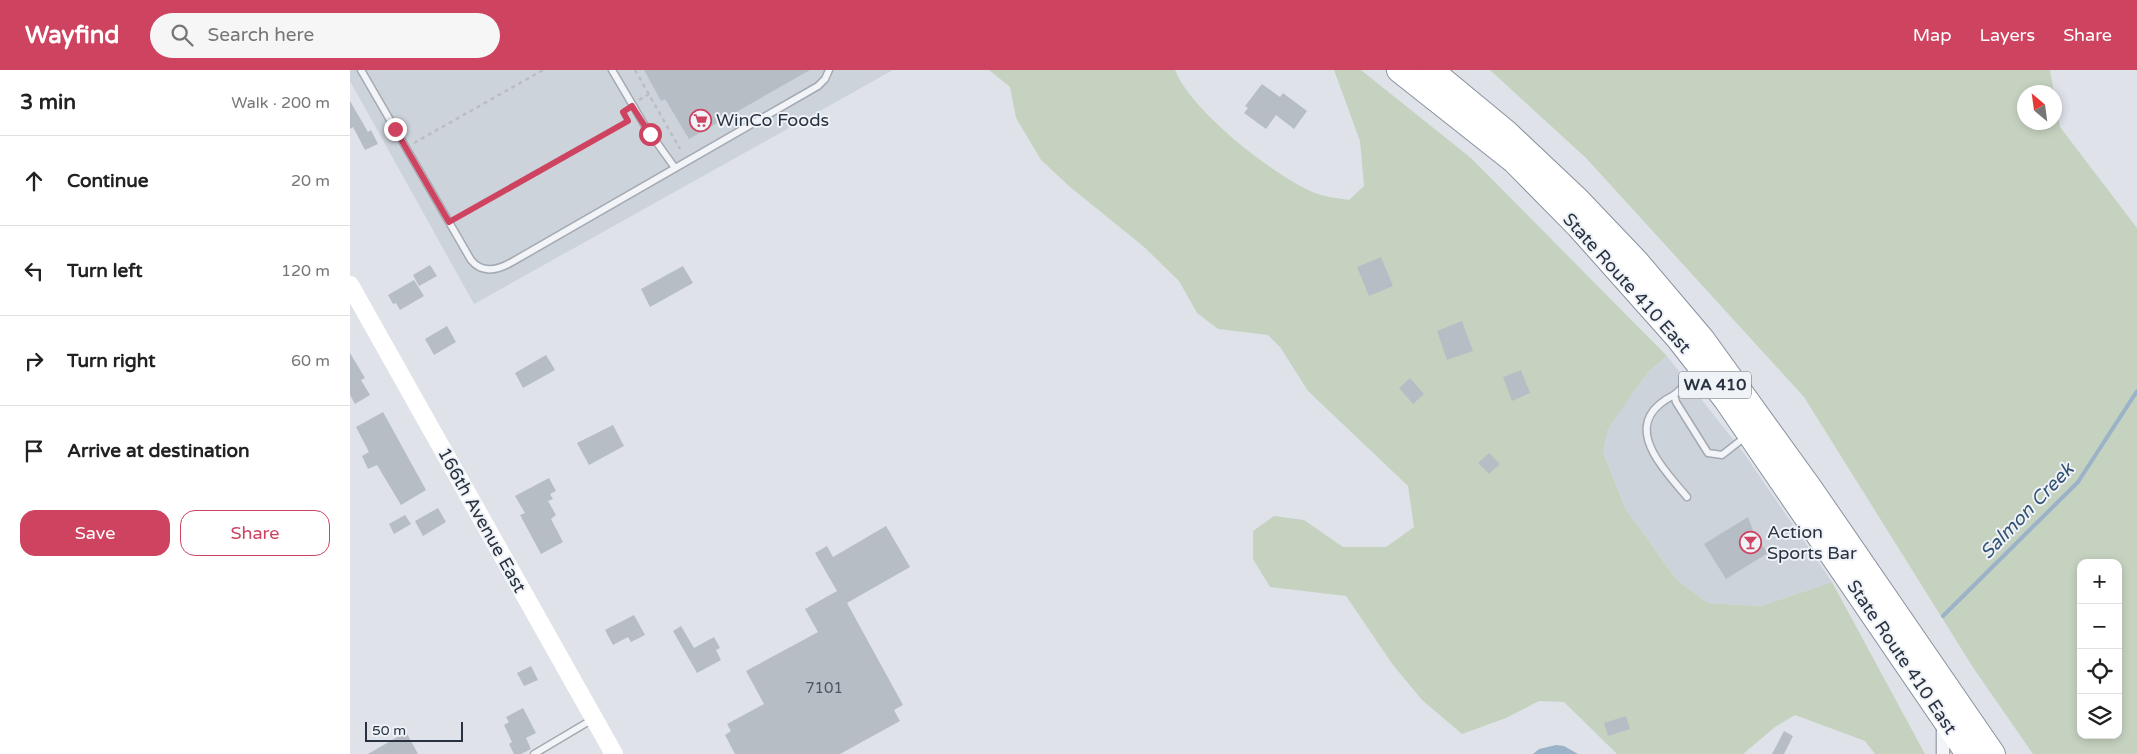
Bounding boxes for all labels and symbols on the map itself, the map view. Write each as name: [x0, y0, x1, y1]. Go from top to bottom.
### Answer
north arrow: [2017, 85, 2062, 130]
supermarket icon: WinCo Foods: [688, 108, 712, 132]
place label: WinCo Foods: [716, 109, 829, 131]
route end: [384, 118, 407, 141]
route start: [639, 123, 662, 146]
street label: State Route 410 East: [1558, 208, 1696, 358]
road number: WA 410: [1679, 372, 1751, 398]
street label: 166th Avenue East: [433, 444, 531, 596]
water label: Salmon Creek: [1976, 457, 2079, 563]
place label: Action Sports Bar: [1767, 521, 1857, 564]
bar icon: Action Sports Bar: [1739, 530, 1763, 554]
street label: State Route 410 East: [1842, 576, 1962, 738]
house number: 7101: [805, 679, 843, 697]
scale bar: [365, 719, 462, 742]

